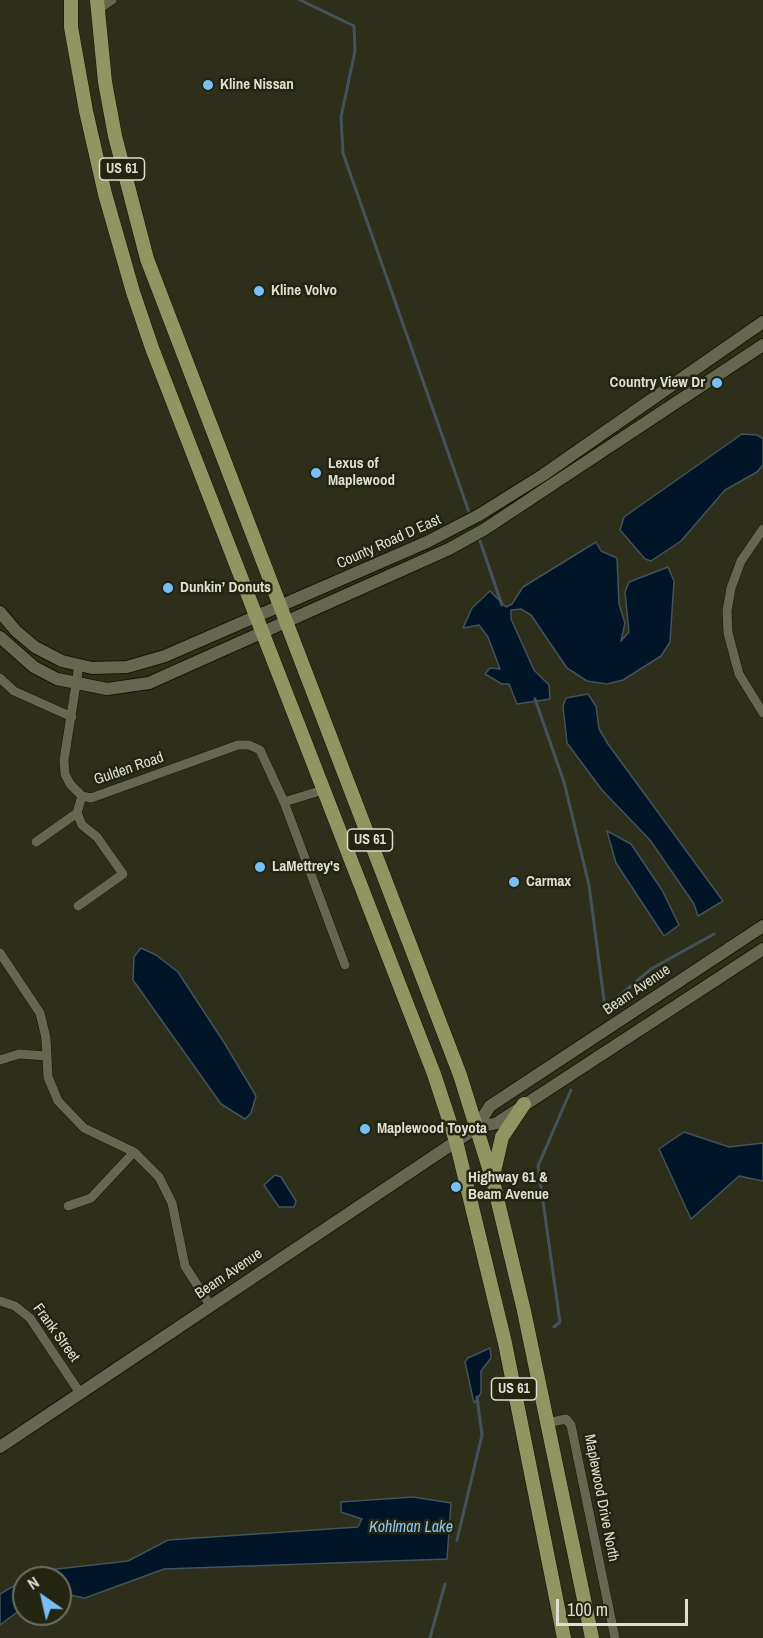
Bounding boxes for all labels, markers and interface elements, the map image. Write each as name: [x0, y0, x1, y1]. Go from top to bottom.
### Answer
place label: Kline Nissan: [220, 76, 294, 94]
marker: Kline Nissan: [201, 78, 215, 92]
road number: US 61: [100, 158, 144, 180]
place label: Kline Volvo: [271, 282, 337, 300]
marker: Kline Volvo: [252, 284, 266, 298]
place label: Country View Dr: [610, 374, 705, 392]
marker: Country View Dr: [710, 376, 724, 390]
place label: Lexus of Maplewood: [328, 455, 395, 490]
marker: Lexus of Maplewood: [309, 466, 323, 480]
street label: County Road D East: [334, 511, 444, 573]
place label: Dunkin’ Donuts: [180, 579, 271, 597]
marker: Dunkin’ Donuts: [161, 581, 175, 595]
street label: Gulden Road: [92, 749, 166, 789]
road number: US 61: [348, 829, 392, 851]
place label: LaMettrey's: [272, 858, 340, 876]
marker: LaMettrey's: [253, 860, 267, 874]
place label: Carmax: [526, 873, 571, 891]
marker: Carmax: [507, 875, 521, 889]
street label: Beam Avenue: [600, 961, 674, 1019]
place label: Maplewood Toyota: [377, 1120, 487, 1138]
marker: Maplewood Toyota: [358, 1122, 372, 1136]
place label: Highway 61 & Beam Avenue: [468, 1169, 549, 1204]
marker: Highway 61 & Beam Avenue: [449, 1180, 463, 1194]
street label: Beam Avenue: [192, 1245, 266, 1303]
street label: Frank Street: [29, 1300, 83, 1366]
road number: US 61: [492, 1378, 536, 1400]
street label: Maplewood Drive North: [580, 1433, 622, 1563]
water label: Kohlman Lake: [369, 1518, 453, 1538]
north arrow: [12, 1566, 72, 1626]
text: N: [23, 1571, 43, 1595]
scale bar: [559, 1587, 691, 1625]
text: 100 m: [567, 1597, 608, 1622]

